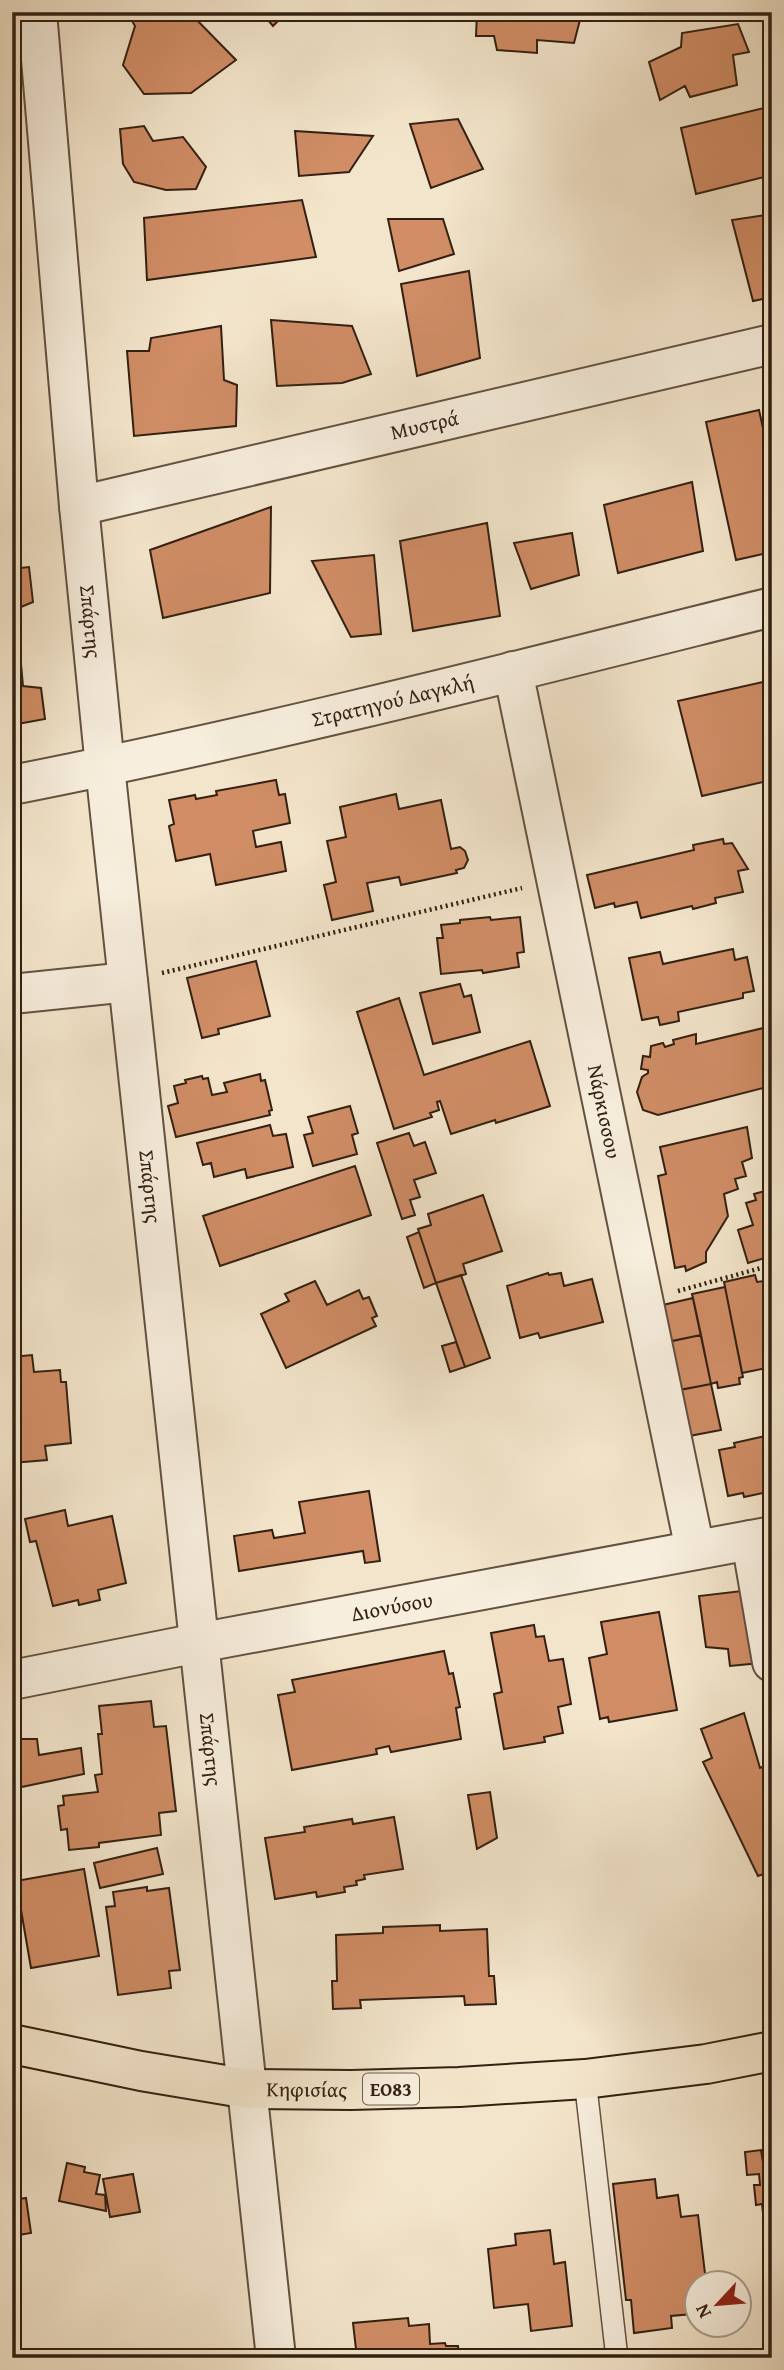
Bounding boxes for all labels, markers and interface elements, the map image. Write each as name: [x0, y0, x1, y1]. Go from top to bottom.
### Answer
street label: Μυστρά: [387, 402, 462, 448]
street label: Σπάρτης: [72, 583, 110, 660]
street label: Στρατηγού Δαγκλή: [309, 666, 477, 735]
street label: Νάρκισσου: [580, 1062, 630, 1161]
street label: Σπάρτης: [131, 1148, 170, 1225]
street label: Διονύσου: [349, 1584, 435, 1629]
street label: Σπάρτης: [192, 1711, 230, 1788]
street label: Κηφισίας: [266, 2073, 347, 2105]
road number: ΕΟ83: [363, 2074, 419, 2104]
north arrow: [682, 2268, 752, 2338]
text: N: [687, 2299, 718, 2323]

